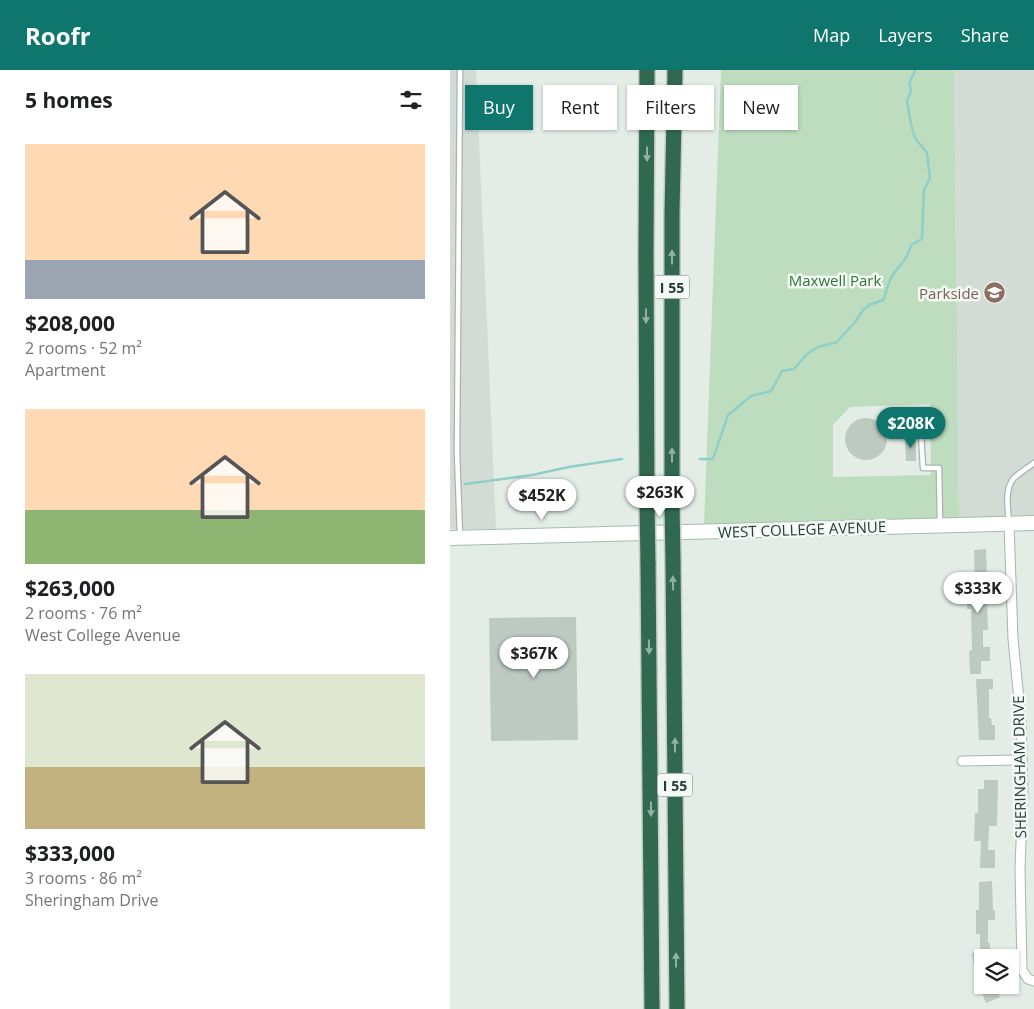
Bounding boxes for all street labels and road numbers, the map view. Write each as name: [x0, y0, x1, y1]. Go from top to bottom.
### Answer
road number: I 55: [654, 276, 690, 298]
street label: WEST COLLEGE AVENUE: [718, 516, 886, 542]
street label: SHERINGHAM DRIVE: [1008, 695, 1030, 839]
road number: I 55: [658, 774, 692, 796]

